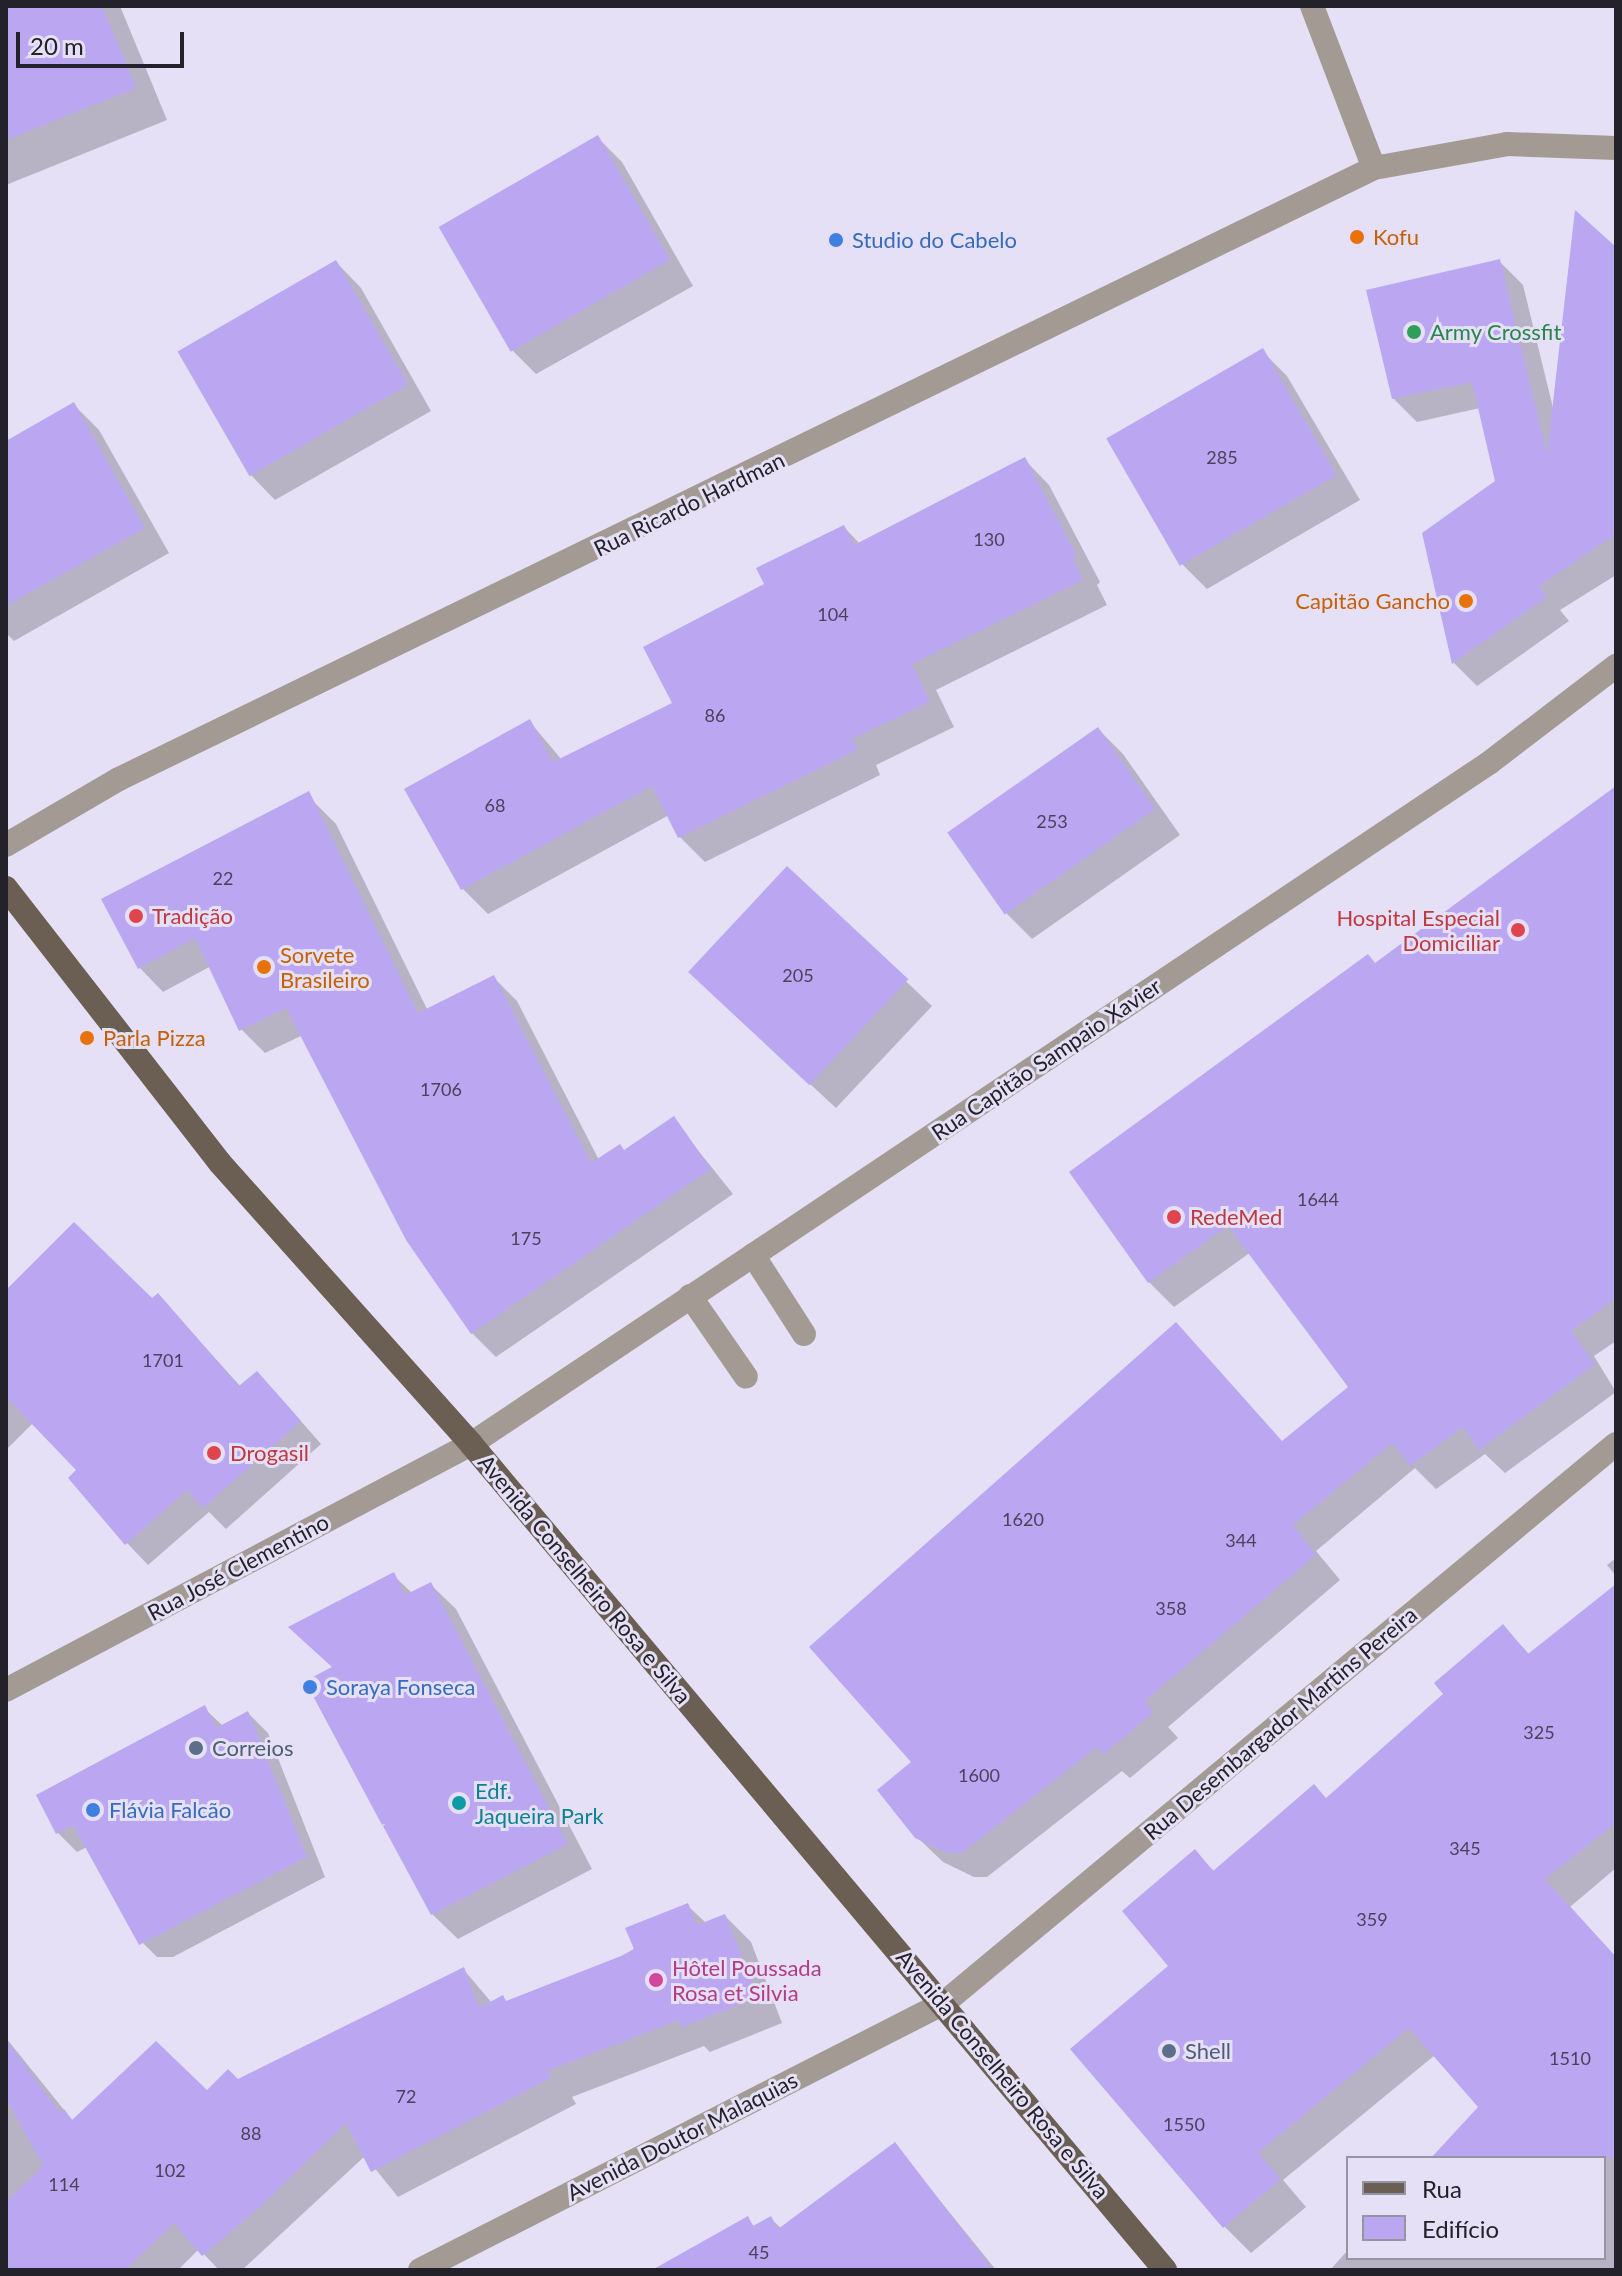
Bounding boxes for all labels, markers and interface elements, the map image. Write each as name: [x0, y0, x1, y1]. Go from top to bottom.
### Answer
scale bar: [20, 16, 188, 66]
text: 20 m: [30, 31, 84, 60]
place label: Kofu: [1373, 224, 1419, 250]
place label: Studio do Cabelo: [852, 227, 1017, 253]
marker: Kofu: [1348, 228, 1366, 246]
marker: Studio do Cabelo: [827, 231, 845, 249]
place label: Army Crossfit: [1430, 319, 1562, 345]
marker: Army Crossfit: [1405, 323, 1423, 341]
street label: Rua Ricardo Hardman: [589, 446, 789, 562]
house number: 285: [1206, 446, 1238, 468]
house number: 130: [973, 528, 1005, 550]
place label: Capitão Gancho: [1295, 588, 1450, 614]
marker: Capitão Gancho: [1457, 592, 1475, 610]
house number: 104: [817, 603, 849, 625]
house number: 86: [705, 704, 725, 726]
house number: 68: [485, 794, 505, 816]
house number: 253: [1036, 810, 1068, 832]
house number: 22: [213, 867, 233, 889]
place label: Tradição: [152, 903, 233, 929]
place label: Hospital Especial Domiciliar: [1336, 904, 1500, 956]
marker: Tradição: [127, 907, 145, 925]
marker: Hospital Especial Domiciliar: [1507, 919, 1529, 941]
place label: Sorvete Brasileiro: [280, 941, 370, 992]
marker: Sorvete Brasileiro: [255, 958, 273, 976]
house number: 205: [782, 964, 814, 986]
street label: Rua Capitão Sampaio Xavier: [926, 972, 1166, 1146]
place label: Parla Pizza: [103, 1025, 206, 1051]
marker: Parla Pizza: [78, 1029, 96, 1047]
house number: 1706: [420, 1078, 462, 1100]
house number: 1644: [1297, 1188, 1339, 1210]
place label: RedeMed: [1190, 1204, 1282, 1230]
marker: RedeMed: [1165, 1208, 1183, 1226]
house number: 175: [510, 1227, 542, 1249]
house number: 1701: [142, 1349, 184, 1371]
place label: Drogasil: [230, 1440, 309, 1466]
marker: Drogasil: [205, 1444, 223, 1462]
street label: Avenida Conselheiro Rosa e Silva: [473, 1449, 697, 1709]
street label: Rua José Clementino: [143, 1508, 333, 1626]
house number: 1620: [1002, 1508, 1044, 1530]
house number: 344: [1225, 1529, 1257, 1551]
house number: 358: [1155, 1597, 1187, 1619]
street label: Rua Desembargador Martins Pereira: [1138, 1601, 1422, 1845]
place label: Soraya Fonseca: [326, 1674, 475, 1700]
marker: Soraya Fonseca: [301, 1678, 319, 1696]
house number: 325: [1523, 1721, 1555, 1743]
place label: Correios: [212, 1735, 293, 1761]
marker: Correios: [187, 1739, 205, 1757]
house number: 1600: [958, 1764, 1000, 1786]
place label: Edf. Jaqueira Park: [475, 1777, 604, 1828]
marker: Edf. Jaqueira Park: [450, 1794, 468, 1812]
place label: Flávia Falcão: [109, 1797, 231, 1823]
marker: Flávia Falcão: [84, 1801, 102, 1819]
house number: 345: [1449, 1837, 1481, 1859]
house number: 359: [1356, 1908, 1388, 1930]
street label: Avenida Conselheiro Rosa e Silva: [891, 1944, 1115, 2204]
place label: Hôtel Poussada Rosa et Silvia: [672, 1954, 822, 2006]
marker: Hôtel Poussada Rosa et Silvia: [647, 1971, 665, 1989]
place label: Shell: [1185, 2038, 1231, 2064]
marker: Shell: [1160, 2042, 1178, 2060]
house number: 1510: [1549, 2047, 1591, 2069]
street label: Avenida Doutor Malaquias: [562, 2066, 802, 2206]
house number: 72: [396, 2085, 416, 2107]
house number: 1550: [1163, 2113, 1205, 2135]
house number: 88: [241, 2122, 261, 2144]
legend: [1346, 2156, 1606, 2260]
house number: 102: [154, 2159, 186, 2181]
house number: 114: [48, 2173, 80, 2195]
text: Rua: [1422, 2174, 1462, 2203]
text: Edifício: [1422, 2214, 1499, 2243]
house number: 45: [749, 2241, 769, 2263]

